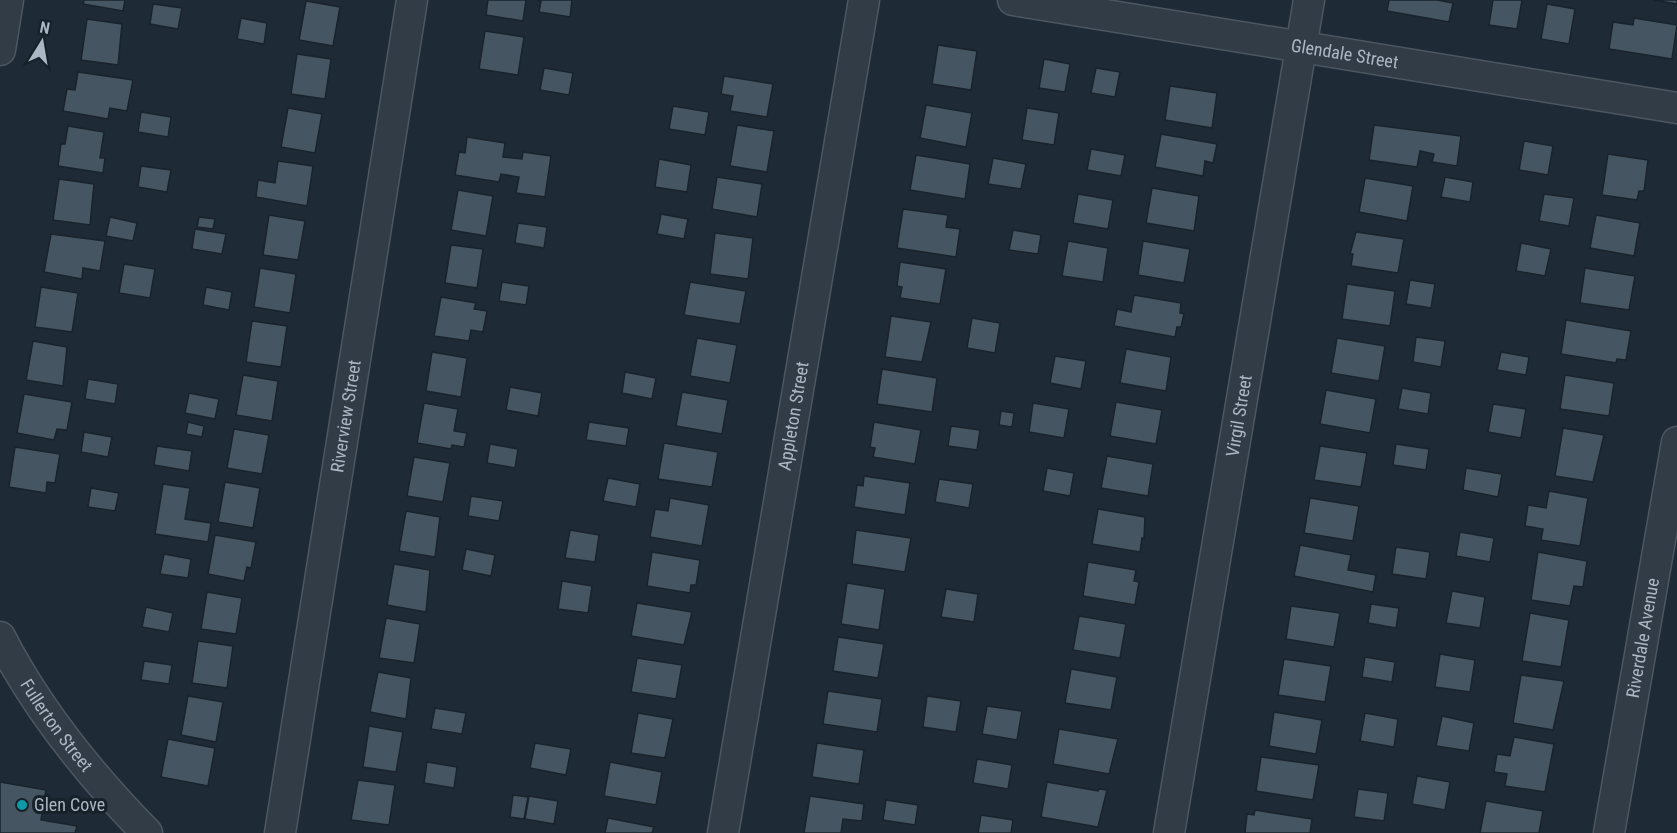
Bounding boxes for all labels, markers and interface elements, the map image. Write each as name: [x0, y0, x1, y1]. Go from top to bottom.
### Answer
north arrow: [12, 12, 72, 72]
text: N: [38, 18, 51, 38]
street label: Glendale Street: [1290, 34, 1400, 73]
street label: Riverview Street: [326, 358, 365, 474]
street label: Appleton Street: [774, 360, 813, 472]
street label: Virgil Street: [1221, 373, 1256, 458]
street label: Riverdale Avenue: [1622, 576, 1663, 699]
street label: Fullerton Street: [16, 675, 97, 776]
place label: Glen Cove: [34, 794, 105, 815]
marker: Glen Cove: [15, 798, 29, 812]

